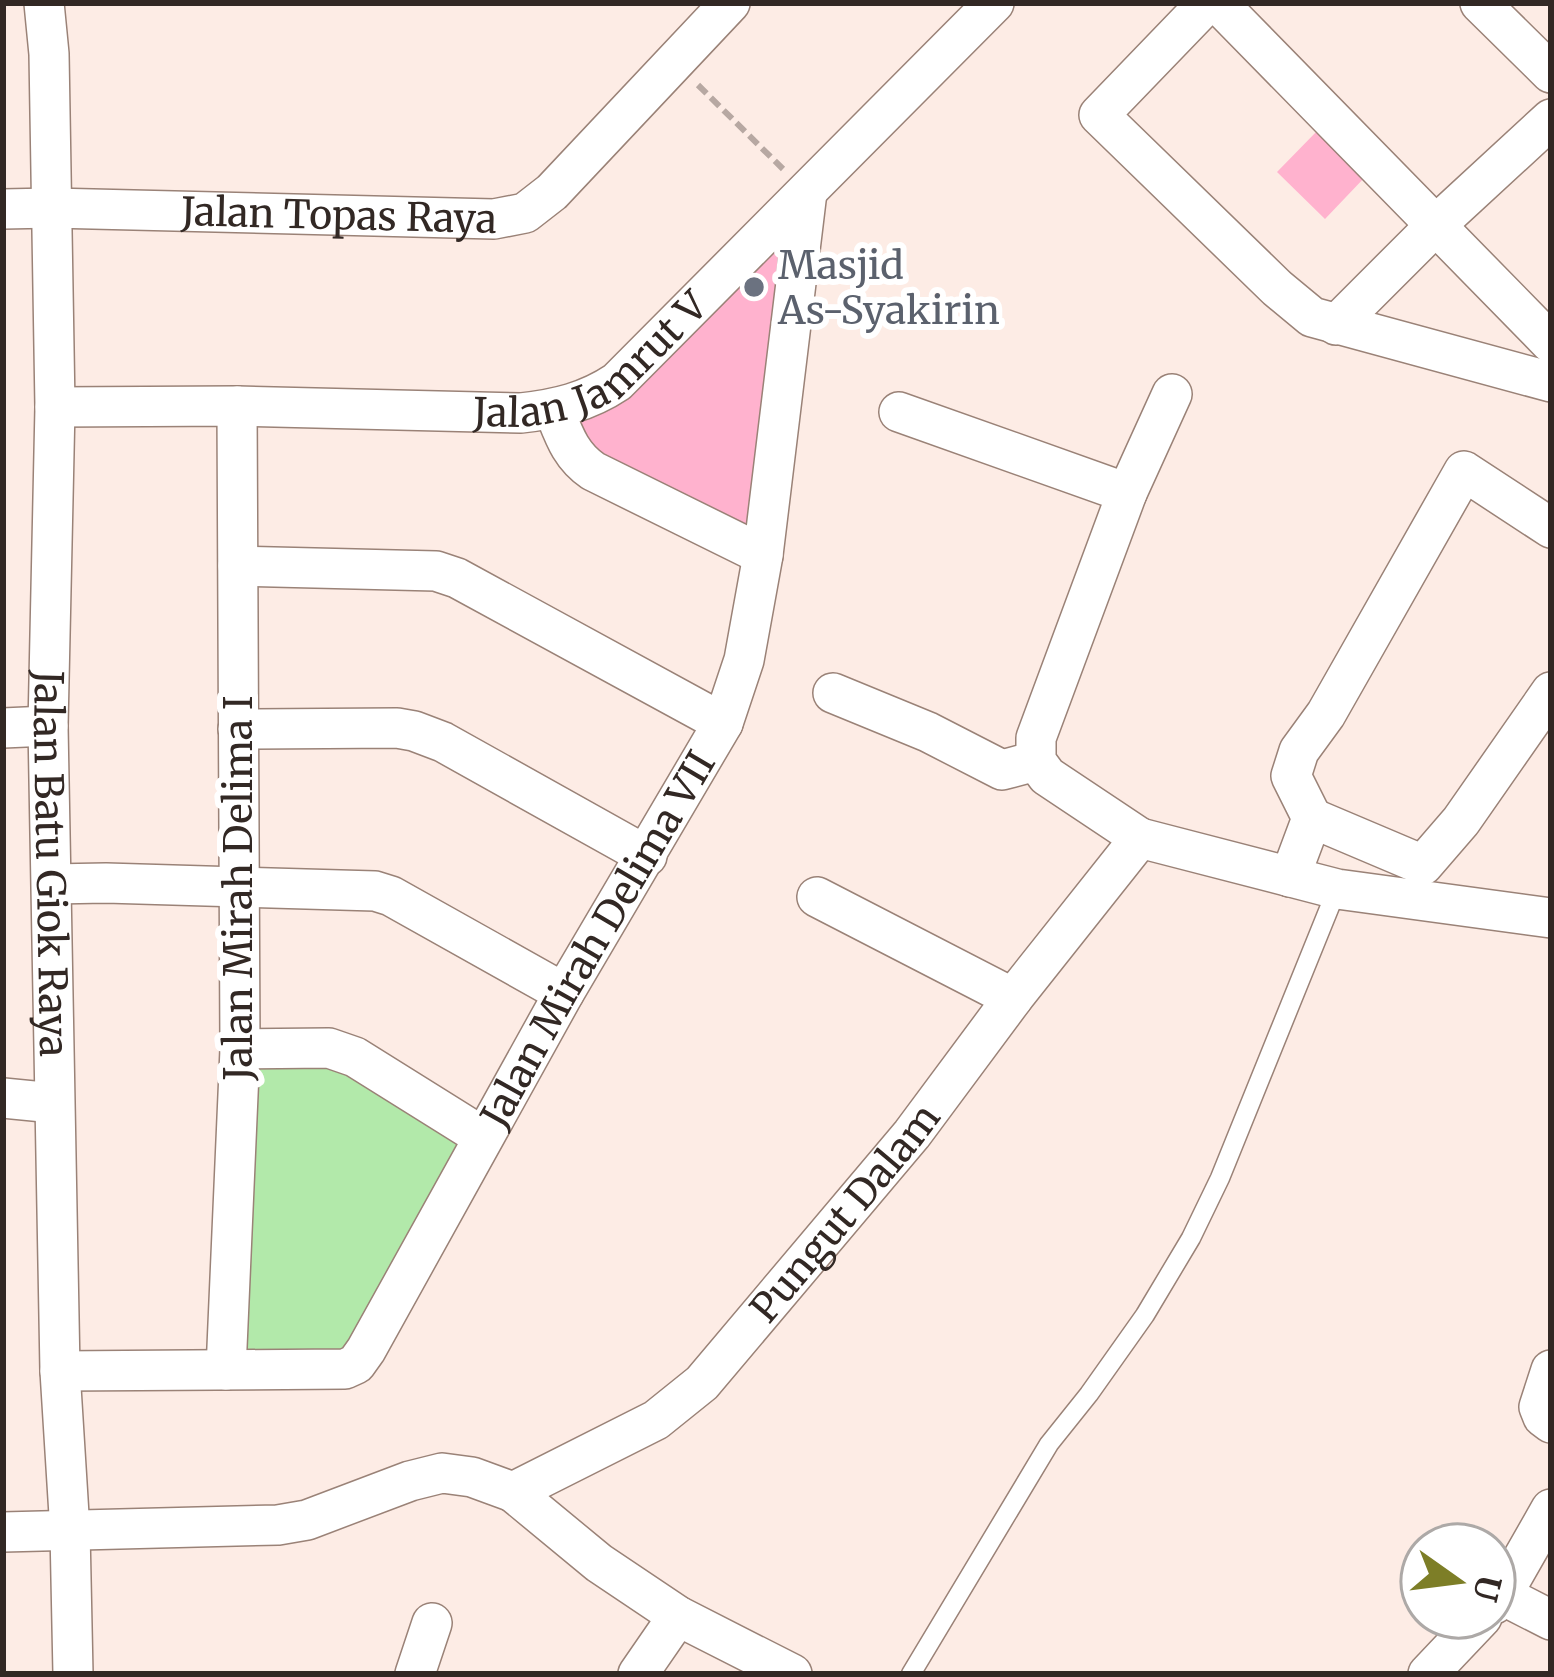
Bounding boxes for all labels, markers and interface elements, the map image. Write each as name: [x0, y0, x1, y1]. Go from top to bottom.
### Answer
street label: Jalan Topas Raya: [179, 187, 497, 244]
place label: Masjid As-Syakirin: [777, 241, 1000, 335]
marker: Masjid As-Syakirin: [741, 274, 767, 300]
street label: Jalan Jamrut V: [472, 281, 718, 438]
street label: Jalan Batu Giok Raya: [23, 669, 78, 1058]
street label: Jalan Mirah Delima I: [214, 695, 263, 1082]
street label: Jalan Mirah Delima VII: [470, 742, 726, 1137]
street label: Pungut Dalam: [740, 1094, 951, 1332]
north arrow: [1398, 1521, 1518, 1641]
text: U: [1464, 1571, 1509, 1605]

